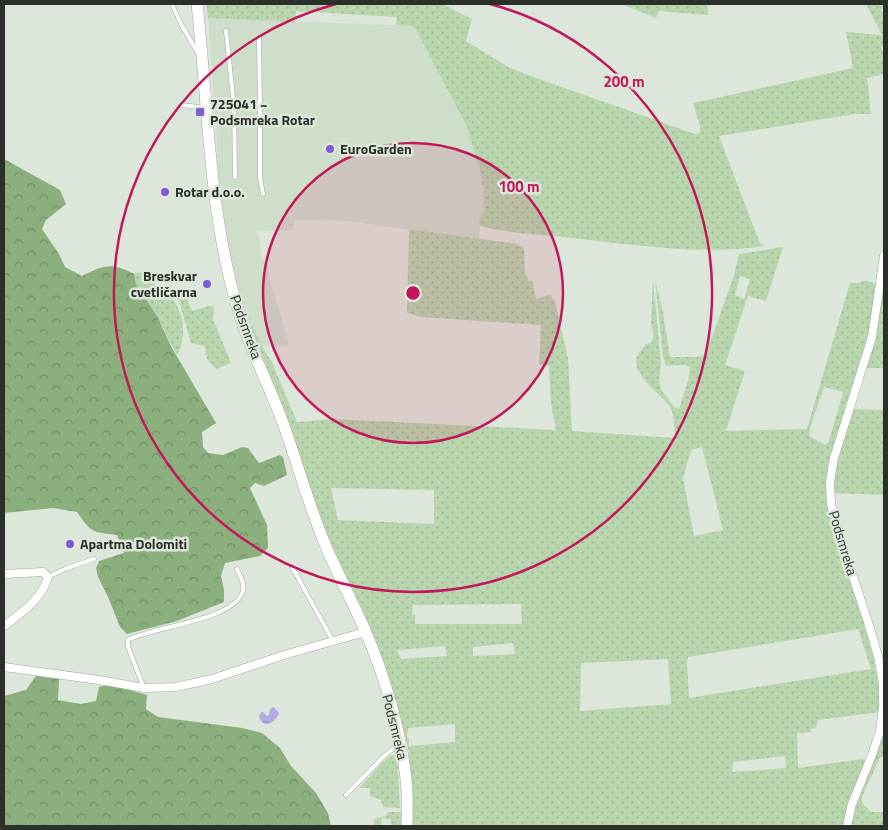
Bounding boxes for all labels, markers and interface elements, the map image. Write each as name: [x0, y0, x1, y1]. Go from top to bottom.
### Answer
text: 200 m: [603, 70, 645, 93]
place label: 725041 ~ Podsmreka Rotar: [210, 93, 315, 130]
marker: 725041 ~ Podsmreka Rotar: [194, 106, 206, 118]
place label: EuroGarden: [340, 138, 412, 159]
marker: EuroGarden: [324, 143, 336, 155]
text: 100 m: [498, 175, 540, 198]
place label: Rotar d.o.o.: [175, 181, 245, 202]
marker: Rotar d.o.o.: [159, 186, 171, 198]
place label: Breskvar cvetličarna: [131, 265, 197, 302]
marker: Breskvar cvetličarna: [201, 278, 213, 290]
centre of rings: [404, 284, 422, 302]
street label: Podsmreka: [225, 292, 268, 362]
street label: Podsmreka: [824, 508, 863, 578]
place label: Apartma Dolomiti: [80, 533, 187, 554]
marker: Apartma Dolomiti: [64, 538, 76, 550]
street label: Podsmreka: [377, 692, 414, 762]

